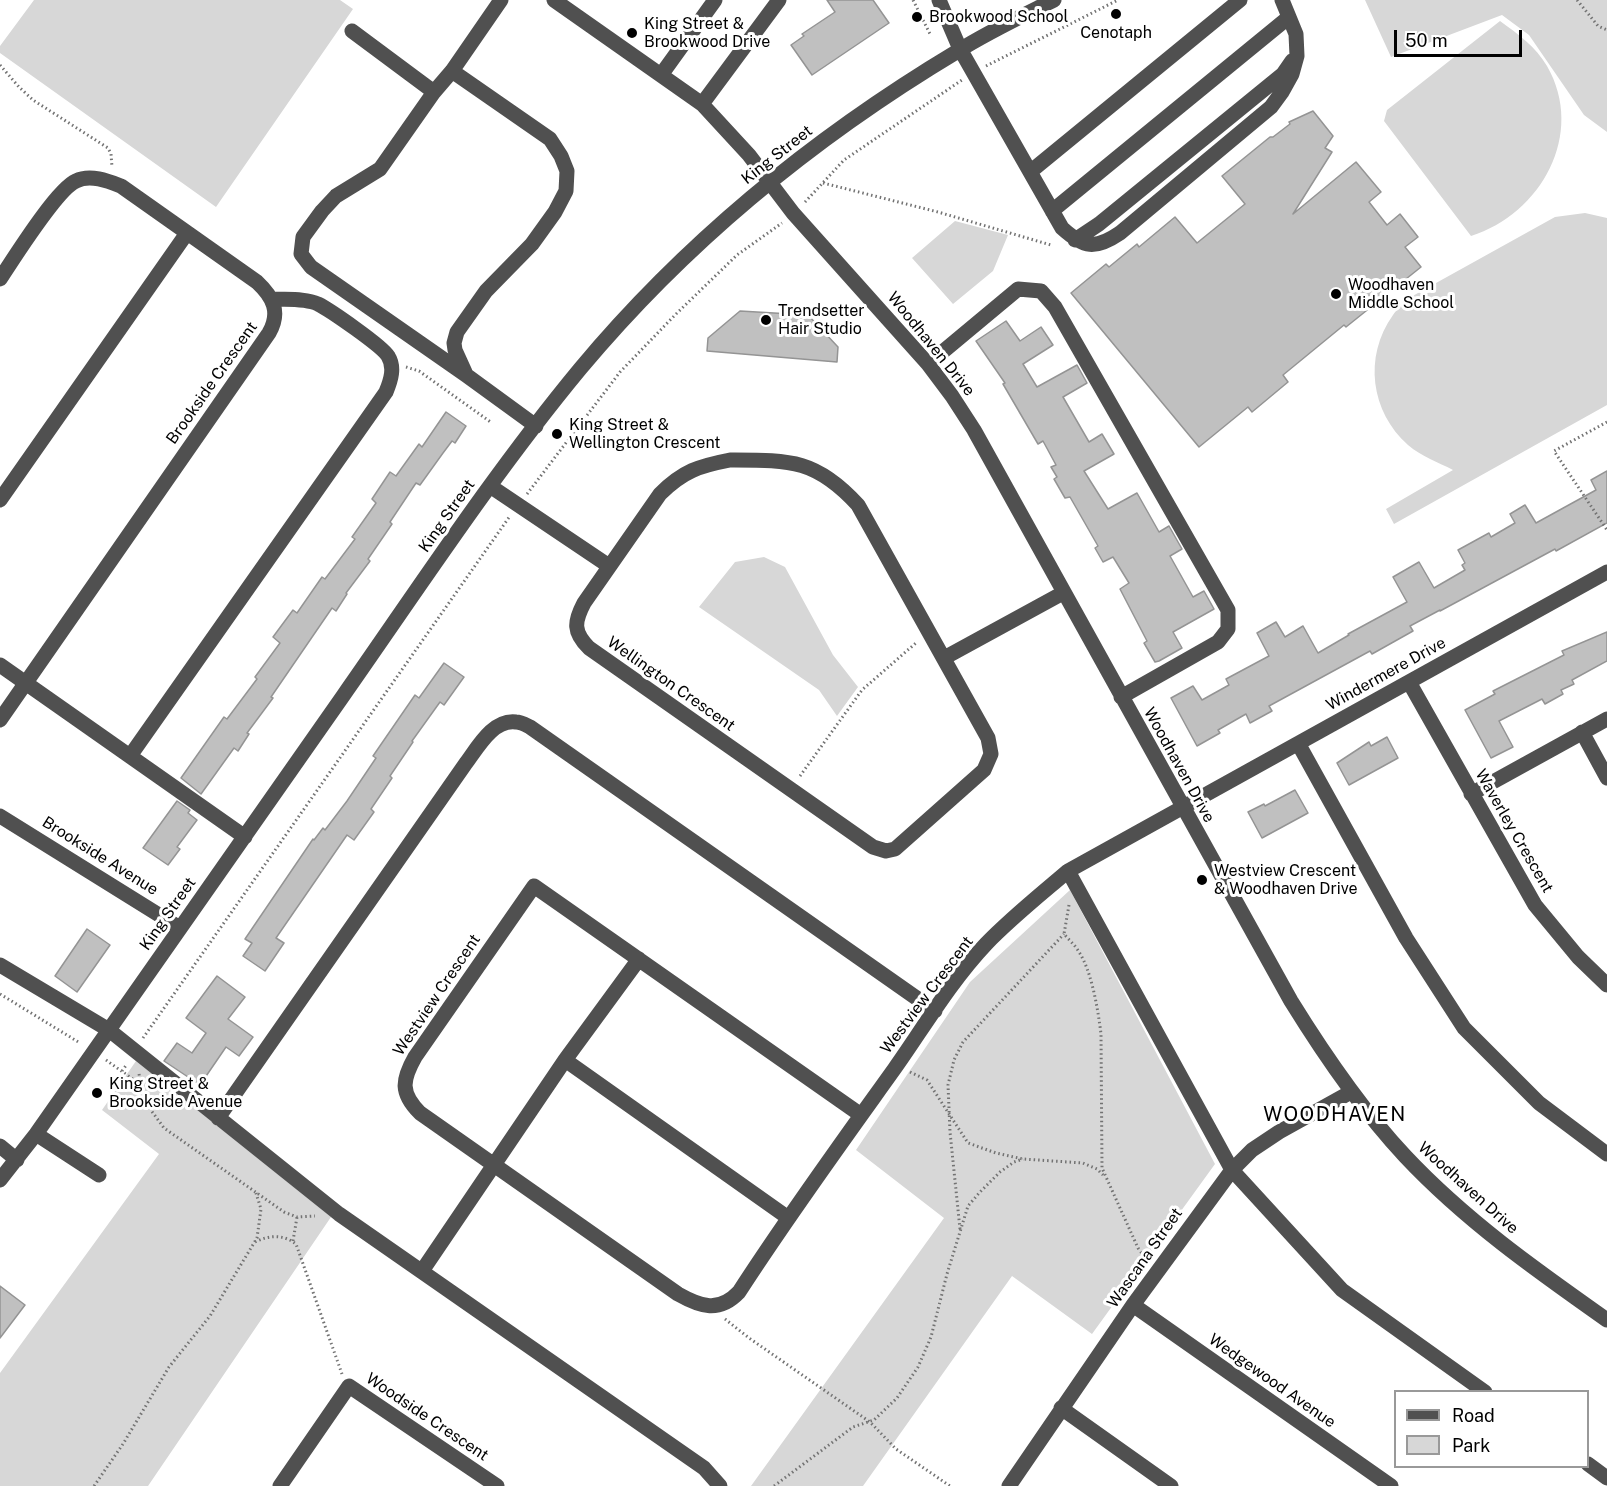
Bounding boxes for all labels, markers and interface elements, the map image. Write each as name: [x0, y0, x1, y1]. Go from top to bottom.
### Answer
place label: Brookwood School: [929, 7, 1068, 27]
marker: Cenotaph: [1109, 7, 1123, 21]
marker: Brookwood School: [910, 10, 924, 24]
place label: King Street & Brookwood Drive: [644, 14, 770, 52]
scale bar: [1397, 18, 1524, 56]
place label: Cenotaph: [1080, 23, 1152, 43]
marker: King Street & Brookwood Drive: [625, 26, 639, 40]
text: 50 m: [1405, 30, 1448, 51]
street label: King Street: [738, 121, 816, 189]
place label: Woodhaven Middle School: [1348, 275, 1454, 313]
marker: Woodhaven Middle School: [1329, 287, 1343, 301]
street label: Woodhaven Drive: [883, 288, 979, 400]
place label: Trendsetter Hair Studio: [778, 301, 864, 339]
marker: Trendsetter Hair Studio: [759, 313, 773, 327]
street label: Brookside Crescent: [162, 318, 262, 448]
place label: King Street & Wellington Crescent: [569, 415, 721, 453]
marker: King Street & Wellington Crescent: [550, 427, 564, 441]
street label: King Street: [415, 476, 479, 556]
street label: Wellington Crescent: [603, 633, 739, 735]
street label: Windermere Drive: [1323, 633, 1449, 715]
street label: Woodhaven Drive: [1139, 704, 1219, 826]
street label: Waverley Crescent: [1471, 766, 1557, 896]
street label: Brookside Avenue: [38, 813, 162, 899]
place label: Westview Crescent & Woodhaven Drive: [1214, 861, 1358, 899]
marker: Westview Crescent & Woodhaven Drive: [1195, 873, 1209, 887]
street label: King Street: [136, 874, 200, 954]
street label: Westview Crescent: [389, 931, 485, 1059]
street label: Westview Crescent: [877, 932, 977, 1058]
place label: King Street & Brookside Avenue: [109, 1074, 242, 1112]
marker: King Street & Brookside Avenue: [90, 1086, 104, 1100]
district label: WOODHAVEN: [1263, 1103, 1407, 1127]
street label: Woodhaven Drive: [1414, 1138, 1522, 1238]
street label: Wascana Street: [1103, 1204, 1187, 1312]
street label: Wedgewood Avenue: [1205, 1330, 1339, 1432]
street label: Woodside Crescent: [362, 1369, 492, 1465]
legend: [1394, 1390, 1589, 1468]
text: Road: [1452, 1405, 1495, 1426]
text: Park: [1452, 1435, 1490, 1456]

